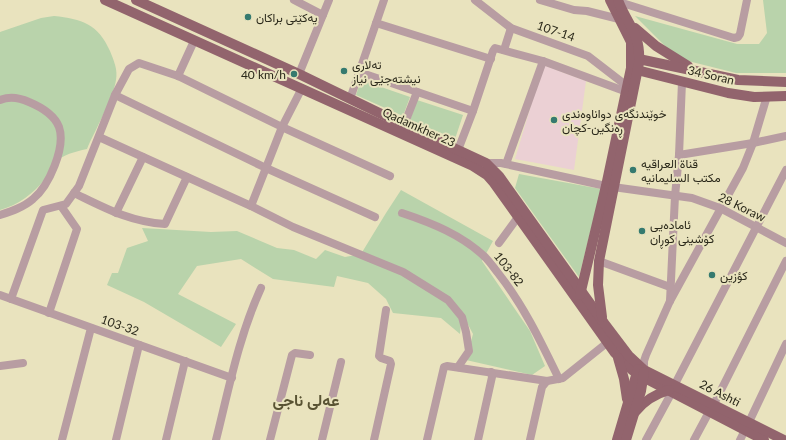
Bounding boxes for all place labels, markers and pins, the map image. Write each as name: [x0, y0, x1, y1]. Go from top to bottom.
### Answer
place label: یەکێتی براکان: [256, 10, 318, 26]
marker: یەکێتی براکان: [243, 12, 253, 22]
place label: تەلاری نیشتەجێی نیاز: [351, 57, 421, 87]
marker: تەلاری نیشتەجێی نیاز: [339, 66, 349, 76]
place label: 40 km/h: [241, 67, 286, 82]
marker: 40 km/h: [289, 69, 299, 79]
place label: خوێندنگەی دواناوەندی ڕەنگین-کچان: [562, 106, 666, 138]
marker: خوێندنگەی دواناوەندی ڕەنگین-کچان: [549, 115, 559, 125]
place label: قناة العراقيه مكتب السليمانيه: [641, 156, 721, 185]
marker: قناة العراقيه مكتب السليمانيه: [628, 165, 638, 175]
place label: ئامادەیی کۆشینی کوڕان: [650, 217, 714, 249]
marker: ئامادەیی کۆشینی کوڕان: [637, 226, 647, 236]
place label: كؤزين: [720, 268, 748, 284]
marker: كؤزين: [707, 270, 717, 280]

